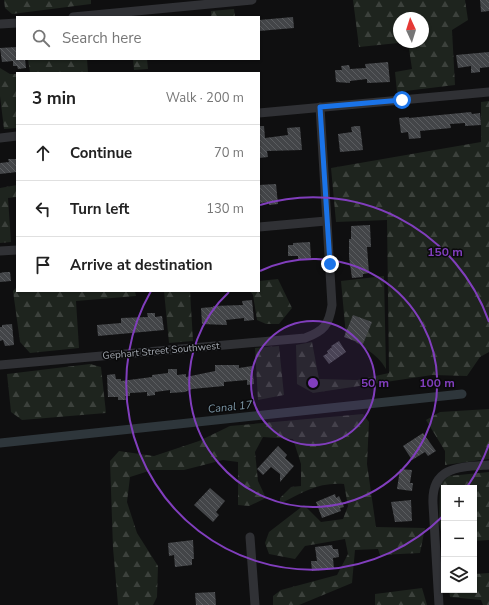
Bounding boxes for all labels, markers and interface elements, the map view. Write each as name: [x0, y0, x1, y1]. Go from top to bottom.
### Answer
north arrow: [393, 12, 429, 48]
search box: [16, 16, 260, 60]
icon: search: [30, 27, 52, 49]
text: Search here: [62, 28, 142, 48]
text: 3 min: [32, 87, 76, 110]
text: Walk · 200 m: [166, 89, 244, 107]
route start: [393, 91, 411, 109]
icon: ahead: [32, 142, 54, 164]
text: Continue: [70, 143, 132, 163]
text: 70 m: [214, 144, 244, 162]
icon: left: [32, 198, 54, 220]
text: Turn left: [70, 199, 129, 219]
text: 130 m: [206, 200, 244, 218]
text: 150 m: [427, 244, 463, 260]
icon: arrive: [32, 254, 54, 276]
text: Arrive at destination: [70, 255, 213, 275]
route end: [321, 255, 339, 273]
street label: Gephart Street Southwest: [102, 339, 221, 363]
text: 50 m: [361, 375, 389, 391]
text: 100 m: [419, 375, 455, 391]
centre of rings: [306, 376, 320, 390]
water label: Canal 17: [207, 397, 253, 417]
map controls: [441, 485, 477, 593]
button: +: [441, 485, 477, 521]
button: −: [441, 521, 477, 557]
button: layers: [441, 557, 477, 593]

